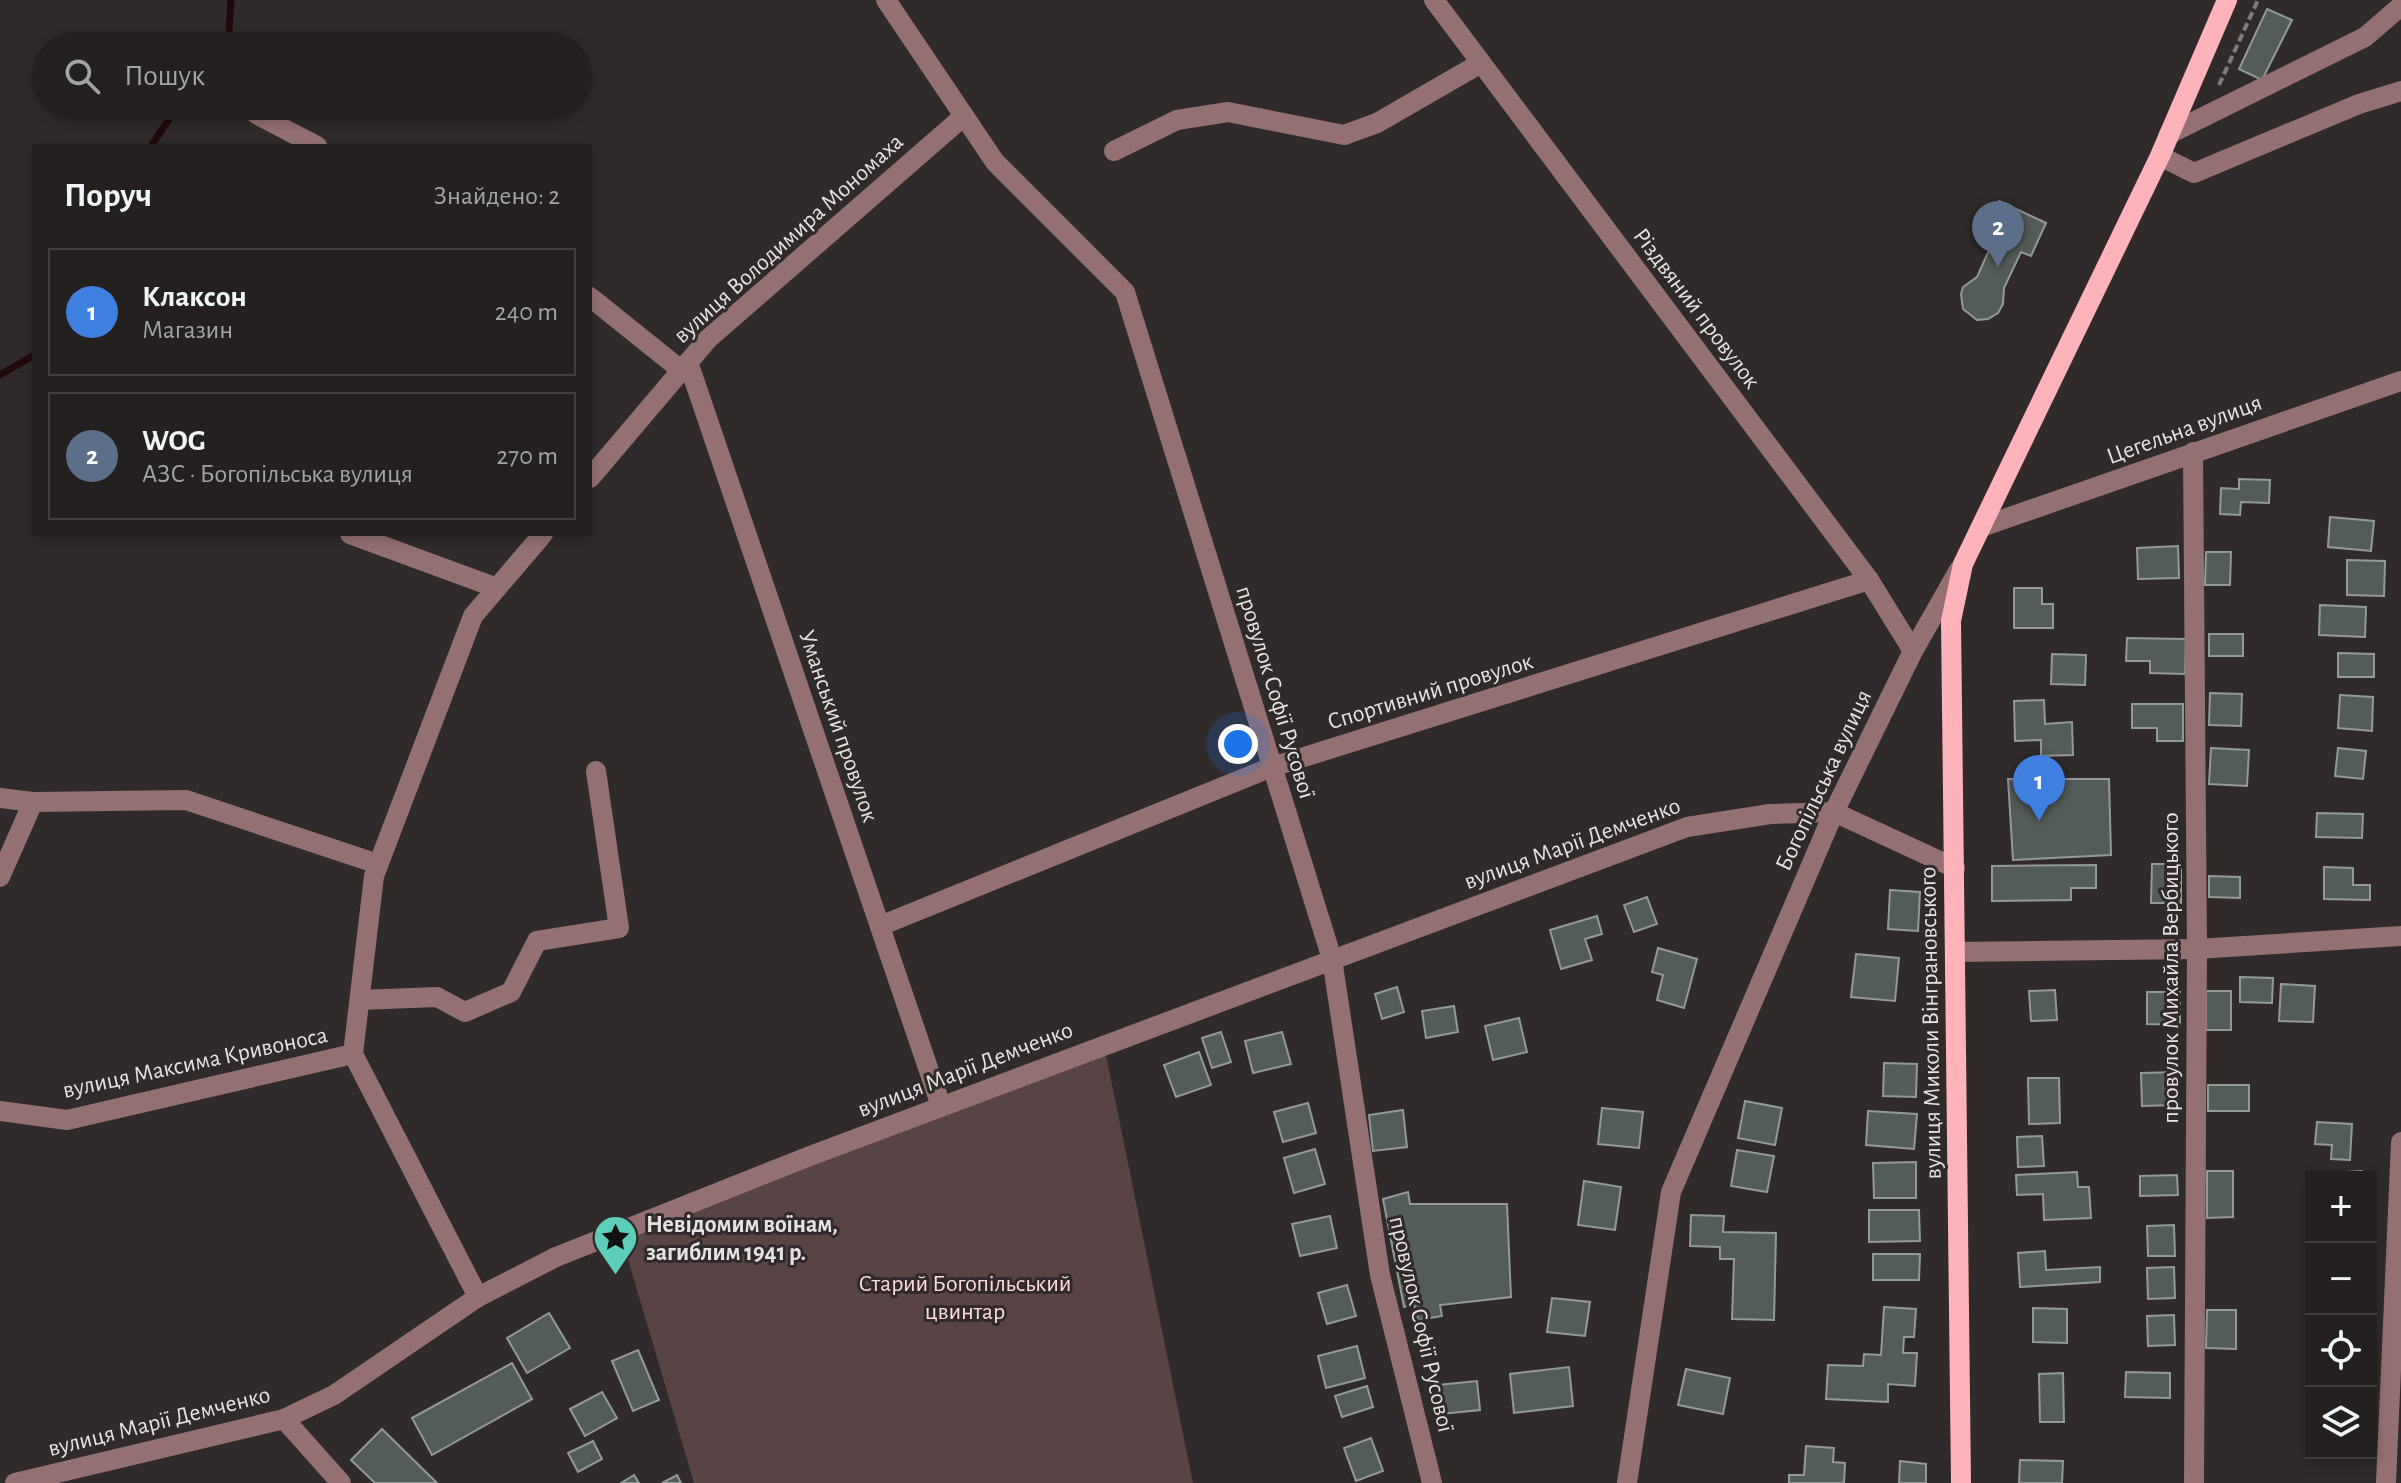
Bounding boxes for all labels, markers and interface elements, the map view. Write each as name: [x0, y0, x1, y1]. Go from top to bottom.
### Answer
search box: [32, 32, 592, 120]
icon: search: [60, 54, 104, 98]
text: Пошук: [124, 61, 205, 91]
street label: вулиця Володимира Мономаха: [669, 129, 908, 348]
text: Поруч: [64, 179, 152, 213]
text: Знайдено: 2: [434, 183, 560, 209]
pin: 2: [1972, 201, 2024, 267]
street label: Різдвяний провулок: [1628, 224, 1764, 393]
text: Клаксон: [142, 282, 247, 312]
text: 1: [87, 299, 97, 325]
text: 240 m: [495, 299, 558, 325]
text: Магазин: [142, 317, 233, 343]
street label: Цегельна вулиця: [2103, 391, 2265, 469]
text: WOG: [142, 426, 206, 456]
text: 2: [86, 443, 98, 469]
text: 270 m: [497, 443, 558, 469]
text: АЗС · Богопільська вулиця: [142, 461, 413, 487]
street label: провулок Софії Русової: [1231, 583, 1319, 802]
street label: Уманський провулок: [794, 627, 882, 825]
street label: Спортивний провулок: [1325, 649, 1536, 735]
street label: Богопільська вулиця: [1771, 686, 1876, 875]
your location: [1218, 724, 1258, 764]
pin: 1: [2013, 755, 2065, 821]
street label: вулиця Марії Демченко: [1461, 794, 1684, 894]
street label: провулок Михайла Вербицького: [2159, 812, 2183, 1124]
street label: вулиця Миколи Вінграновського: [1916, 866, 1946, 1179]
street label: вулиця Марії Демченко: [855, 1018, 1076, 1122]
street label: вулиця Максима Кривоноса: [61, 1023, 330, 1103]
map controls: [2305, 1171, 2377, 1459]
button: +: [2305, 1171, 2377, 1243]
place label: Невідомим воїнам, загиблим 1941 р.: [646, 1213, 838, 1265]
place icon: Невідомим воїнам, загиблим 1941 р.: [591, 1214, 639, 1277]
street label: провулок Софії Русової: [1384, 1214, 1458, 1435]
button: −: [2305, 1243, 2377, 1315]
park label: Старий Богопільський цвинтар: [859, 1272, 1071, 1324]
button: locate: [2305, 1315, 2377, 1387]
street label: вулиця Марії Демченко: [46, 1383, 273, 1461]
button: layers: [2305, 1387, 2377, 1459]

